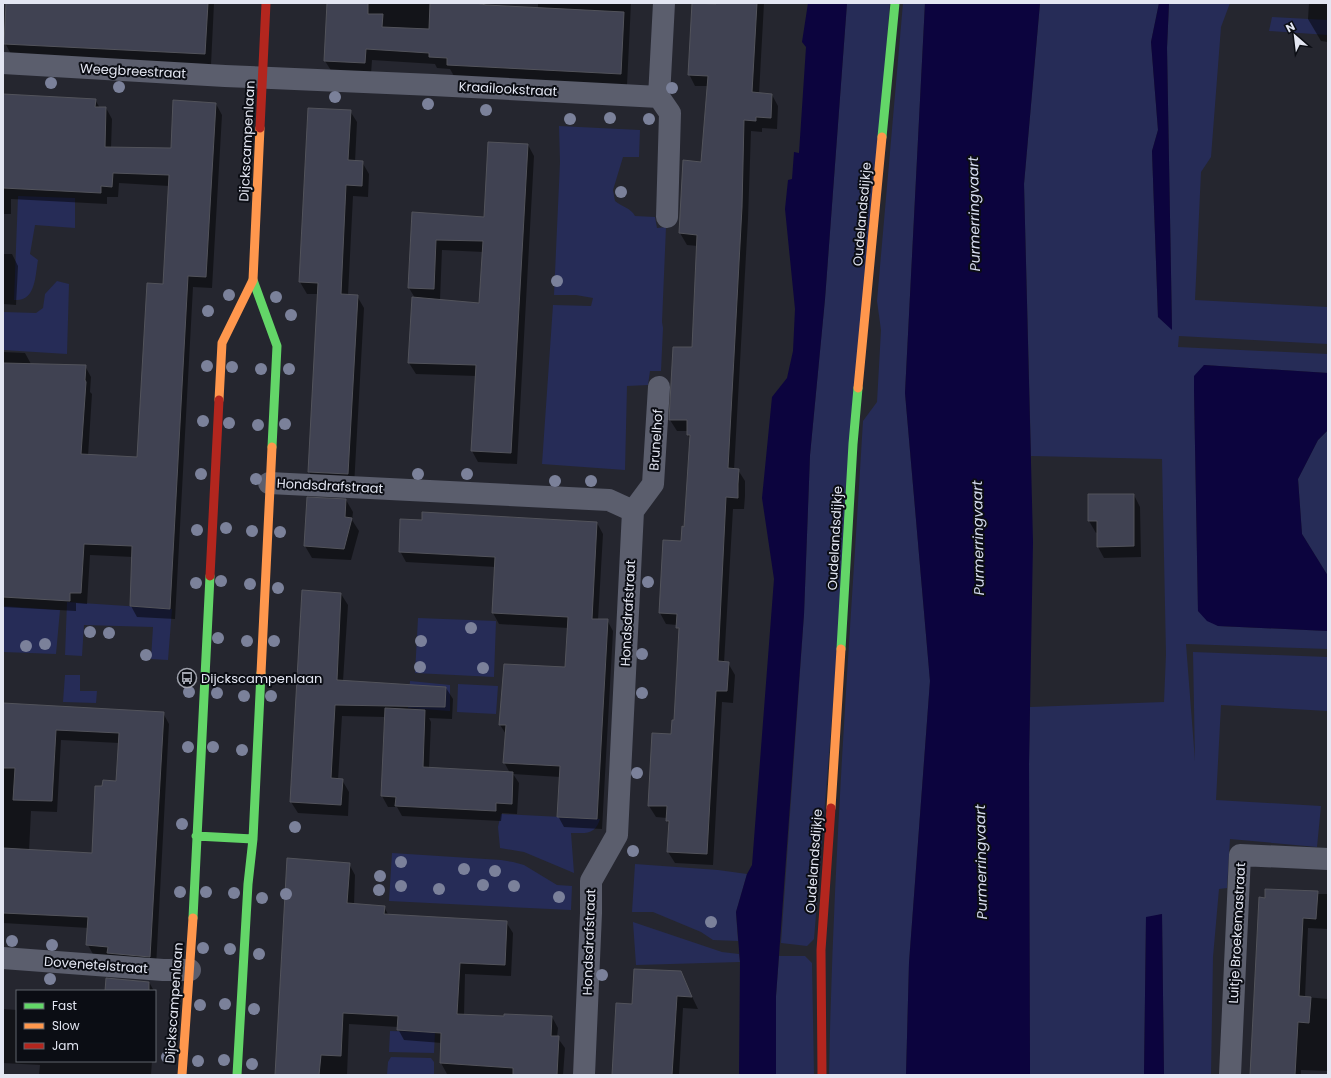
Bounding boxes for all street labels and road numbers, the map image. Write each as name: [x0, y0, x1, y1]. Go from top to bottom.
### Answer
street label: Weegbreestraat: [80, 59, 187, 83]
street label: Kraailookstraat: [458, 77, 558, 101]
street label: Dijckscampenlaan: [234, 80, 260, 202]
street label: Oudelandsdijkje: [848, 161, 876, 267]
street label: Brunelhof: [644, 409, 668, 471]
street label: Hondsdrafstraat: [276, 474, 384, 498]
street label: Oudelandsdijkje: [823, 485, 847, 591]
street label: Hondsdrafstraat: [616, 559, 640, 667]
street label: Oudelandsdijkje: [801, 808, 827, 914]
street label: Luitje Broekemastraat: [1224, 862, 1250, 1004]
street label: Hondsdrafstraat: [578, 888, 600, 996]
street label: Dijckscampenlaan: [160, 942, 188, 1064]
street label: Dovenetelstraat: [44, 952, 149, 978]

